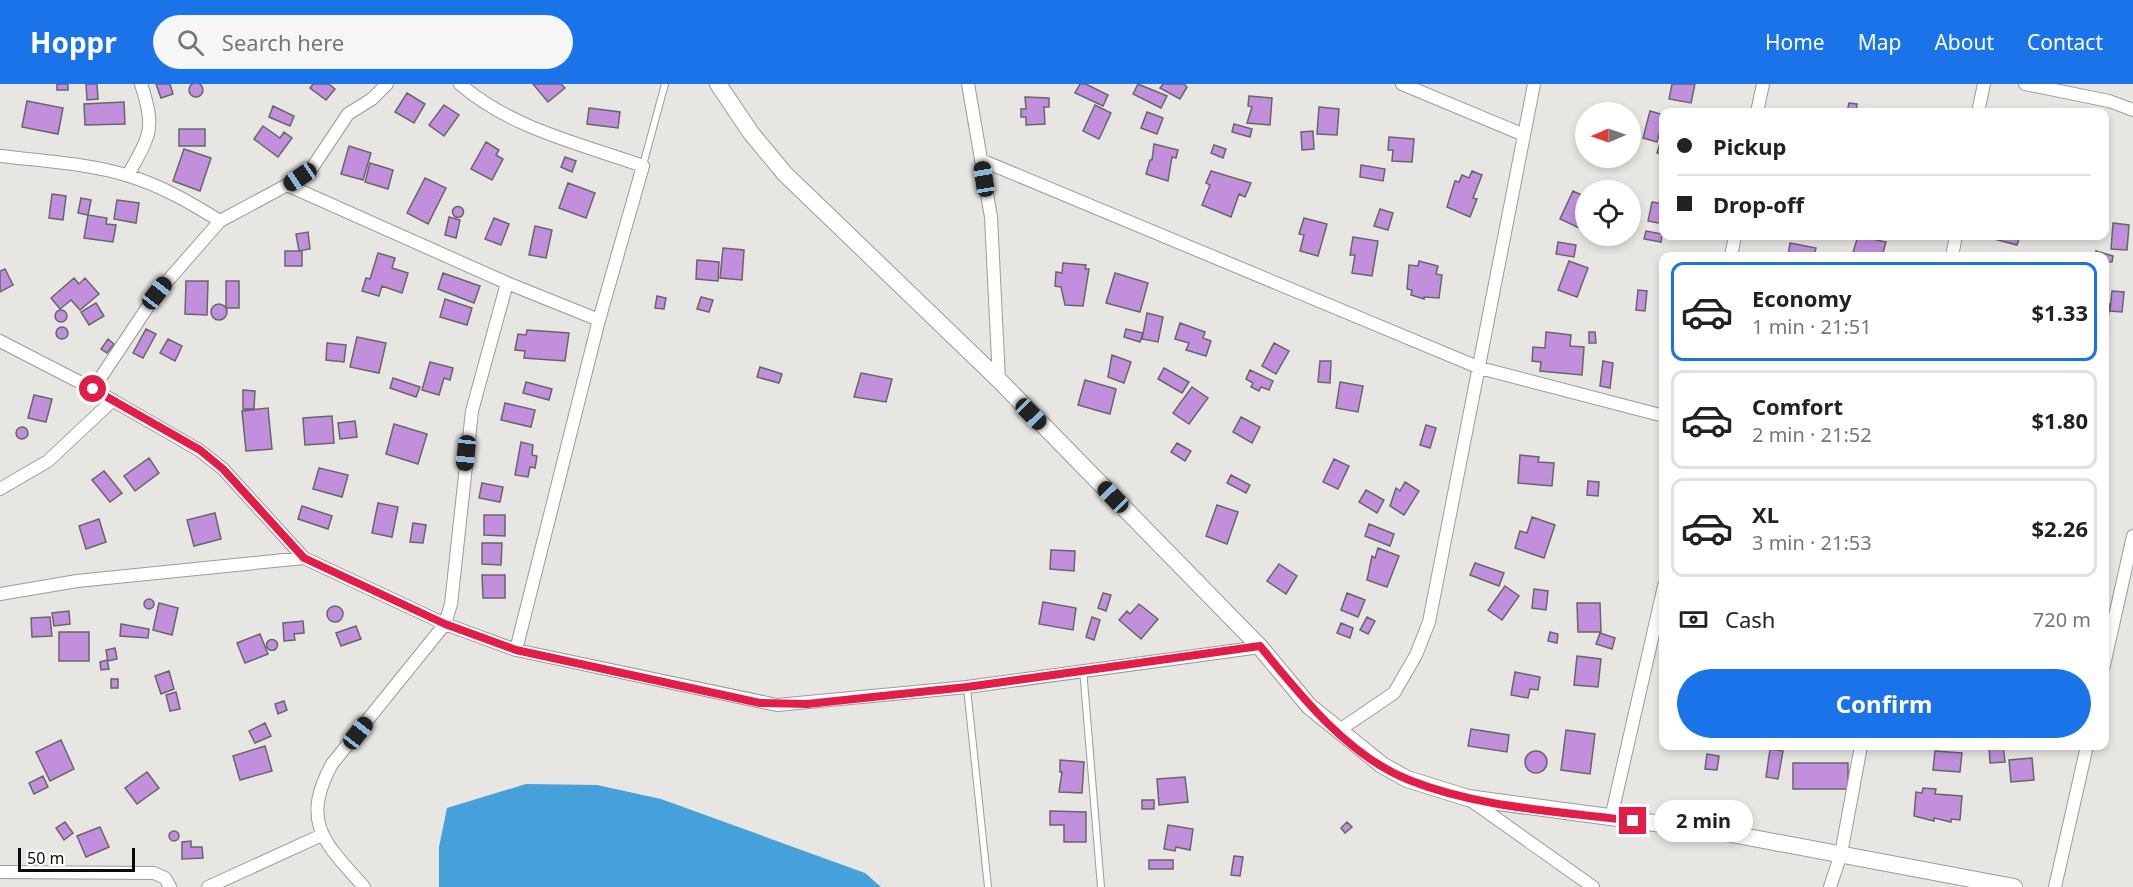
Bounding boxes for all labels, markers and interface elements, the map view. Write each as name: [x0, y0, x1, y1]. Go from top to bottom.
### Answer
search box: [153, 15, 573, 69]
text: Hoppr: [30, 23, 117, 61]
icon: search: [174, 26, 207, 59]
text: Search here: [222, 27, 344, 57]
text: Home: [1765, 28, 1825, 56]
text: Map: [1858, 28, 1901, 56]
text: About: [1934, 28, 1994, 56]
text: Contact: [2027, 28, 2103, 56]
north arrow: [1575, 102, 1641, 168]
map controls: [1575, 102, 1641, 246]
text: Pickup: [1713, 131, 1786, 161]
car: [280, 159, 320, 195]
car: [972, 160, 996, 198]
button: locate: [1575, 180, 1641, 246]
text: Drop-off: [1713, 189, 1804, 219]
car: [139, 273, 175, 313]
text: Economy: [1752, 283, 1851, 313]
icon: car: [1680, 285, 1734, 339]
text: $1.33: [2031, 297, 2088, 327]
text: 1 min · 21:51: [1752, 313, 1872, 340]
route start: [79, 375, 106, 402]
text: Comfort: [1752, 391, 1843, 421]
icon: car: [1680, 393, 1734, 447]
car: [1012, 395, 1050, 433]
text: $1.80: [2031, 405, 2088, 435]
text: 2 min · 21:52: [1752, 421, 1872, 448]
car: [455, 434, 477, 472]
car: [1094, 478, 1132, 516]
text: XL: [1752, 499, 1779, 529]
icon: car: [1680, 501, 1734, 555]
text: $2.26: [2031, 513, 2088, 543]
text: 3 min · 21:53: [1752, 529, 1872, 556]
icon: cash: [1677, 603, 1710, 636]
text: Cash: [1725, 604, 1775, 634]
text: 720 m: [2033, 606, 2091, 633]
button: Confirm: [1677, 669, 2091, 738]
car: [340, 713, 376, 753]
callout: 2 min: [1654, 800, 1753, 842]
route end: [1619, 807, 1646, 834]
text: 2 min: [1676, 807, 1731, 834]
scale bar: [18, 845, 135, 872]
text: 50 m: [27, 847, 64, 869]

